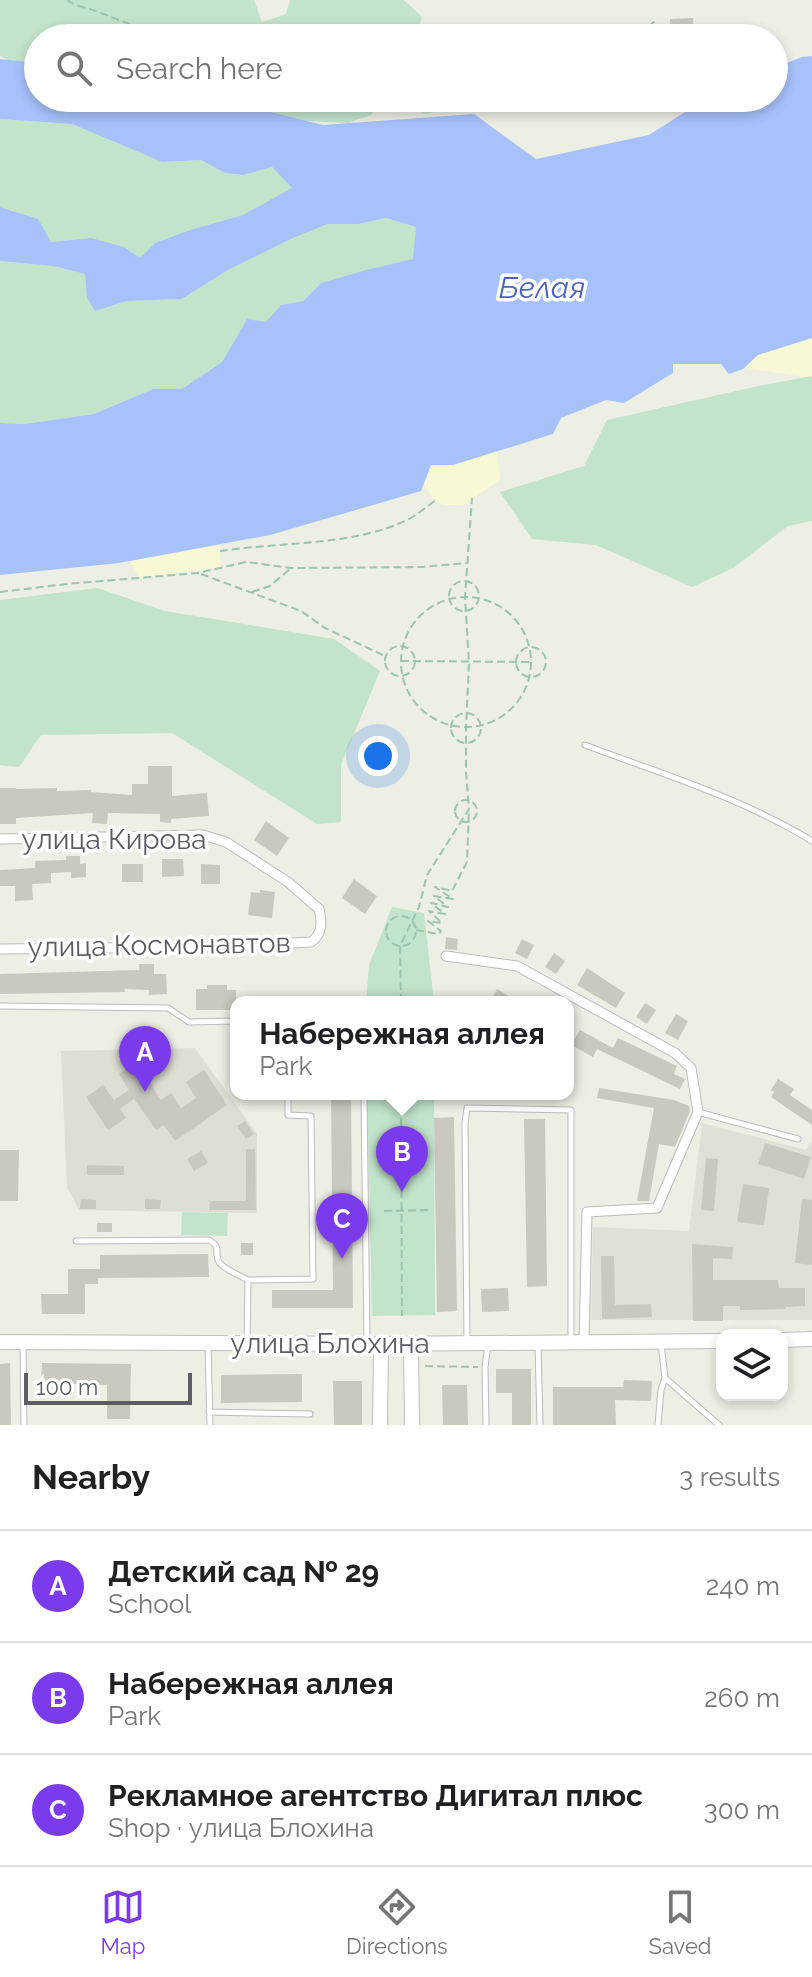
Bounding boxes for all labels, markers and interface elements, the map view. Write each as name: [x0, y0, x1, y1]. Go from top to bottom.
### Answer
search box: [24, 24, 788, 112]
icon: search: [52, 46, 96, 90]
text: Search here: [116, 51, 283, 86]
water label: Белая: [499, 270, 585, 305]
your location: [358, 736, 398, 776]
street label: улица Кирова: [22, 823, 206, 856]
street label: улица Космонавтов: [27, 926, 291, 964]
popup: [230, 996, 574, 1100]
text: Набережная аллея: [259, 1016, 545, 1051]
pin: A: [119, 1026, 171, 1092]
text: Park: [259, 1051, 312, 1081]
pin: B: [376, 1126, 428, 1192]
pin: C: [316, 1193, 368, 1259]
street label: улица Блохина: [230, 1327, 430, 1360]
map controls: [716, 1329, 788, 1401]
button: layers: [716, 1329, 788, 1401]
scale bar: [24, 1369, 192, 1405]
text: 100 m: [36, 1374, 98, 1400]
text: Nearby: [32, 1457, 150, 1497]
text: 3 results: [679, 1462, 780, 1492]
text: Детский сад № 29: [108, 1554, 379, 1589]
text: A: [49, 1571, 67, 1601]
text: 240 m: [706, 1571, 780, 1601]
text: School: [108, 1589, 191, 1619]
text: Набережная аллея: [108, 1666, 394, 1701]
text: B: [49, 1683, 67, 1713]
text: 260 m: [704, 1683, 780, 1713]
text: Park: [108, 1701, 161, 1731]
text: Рекламное агентство Дигитал плюс: [108, 1778, 643, 1813]
text: C: [49, 1795, 67, 1825]
text: 300 m: [704, 1795, 780, 1825]
text: Shop · улица Блохина: [108, 1813, 374, 1843]
tab: Map: [100, 1885, 145, 1959]
tab: Directions: [346, 1885, 448, 1959]
tab: Saved: [649, 1885, 712, 1959]

